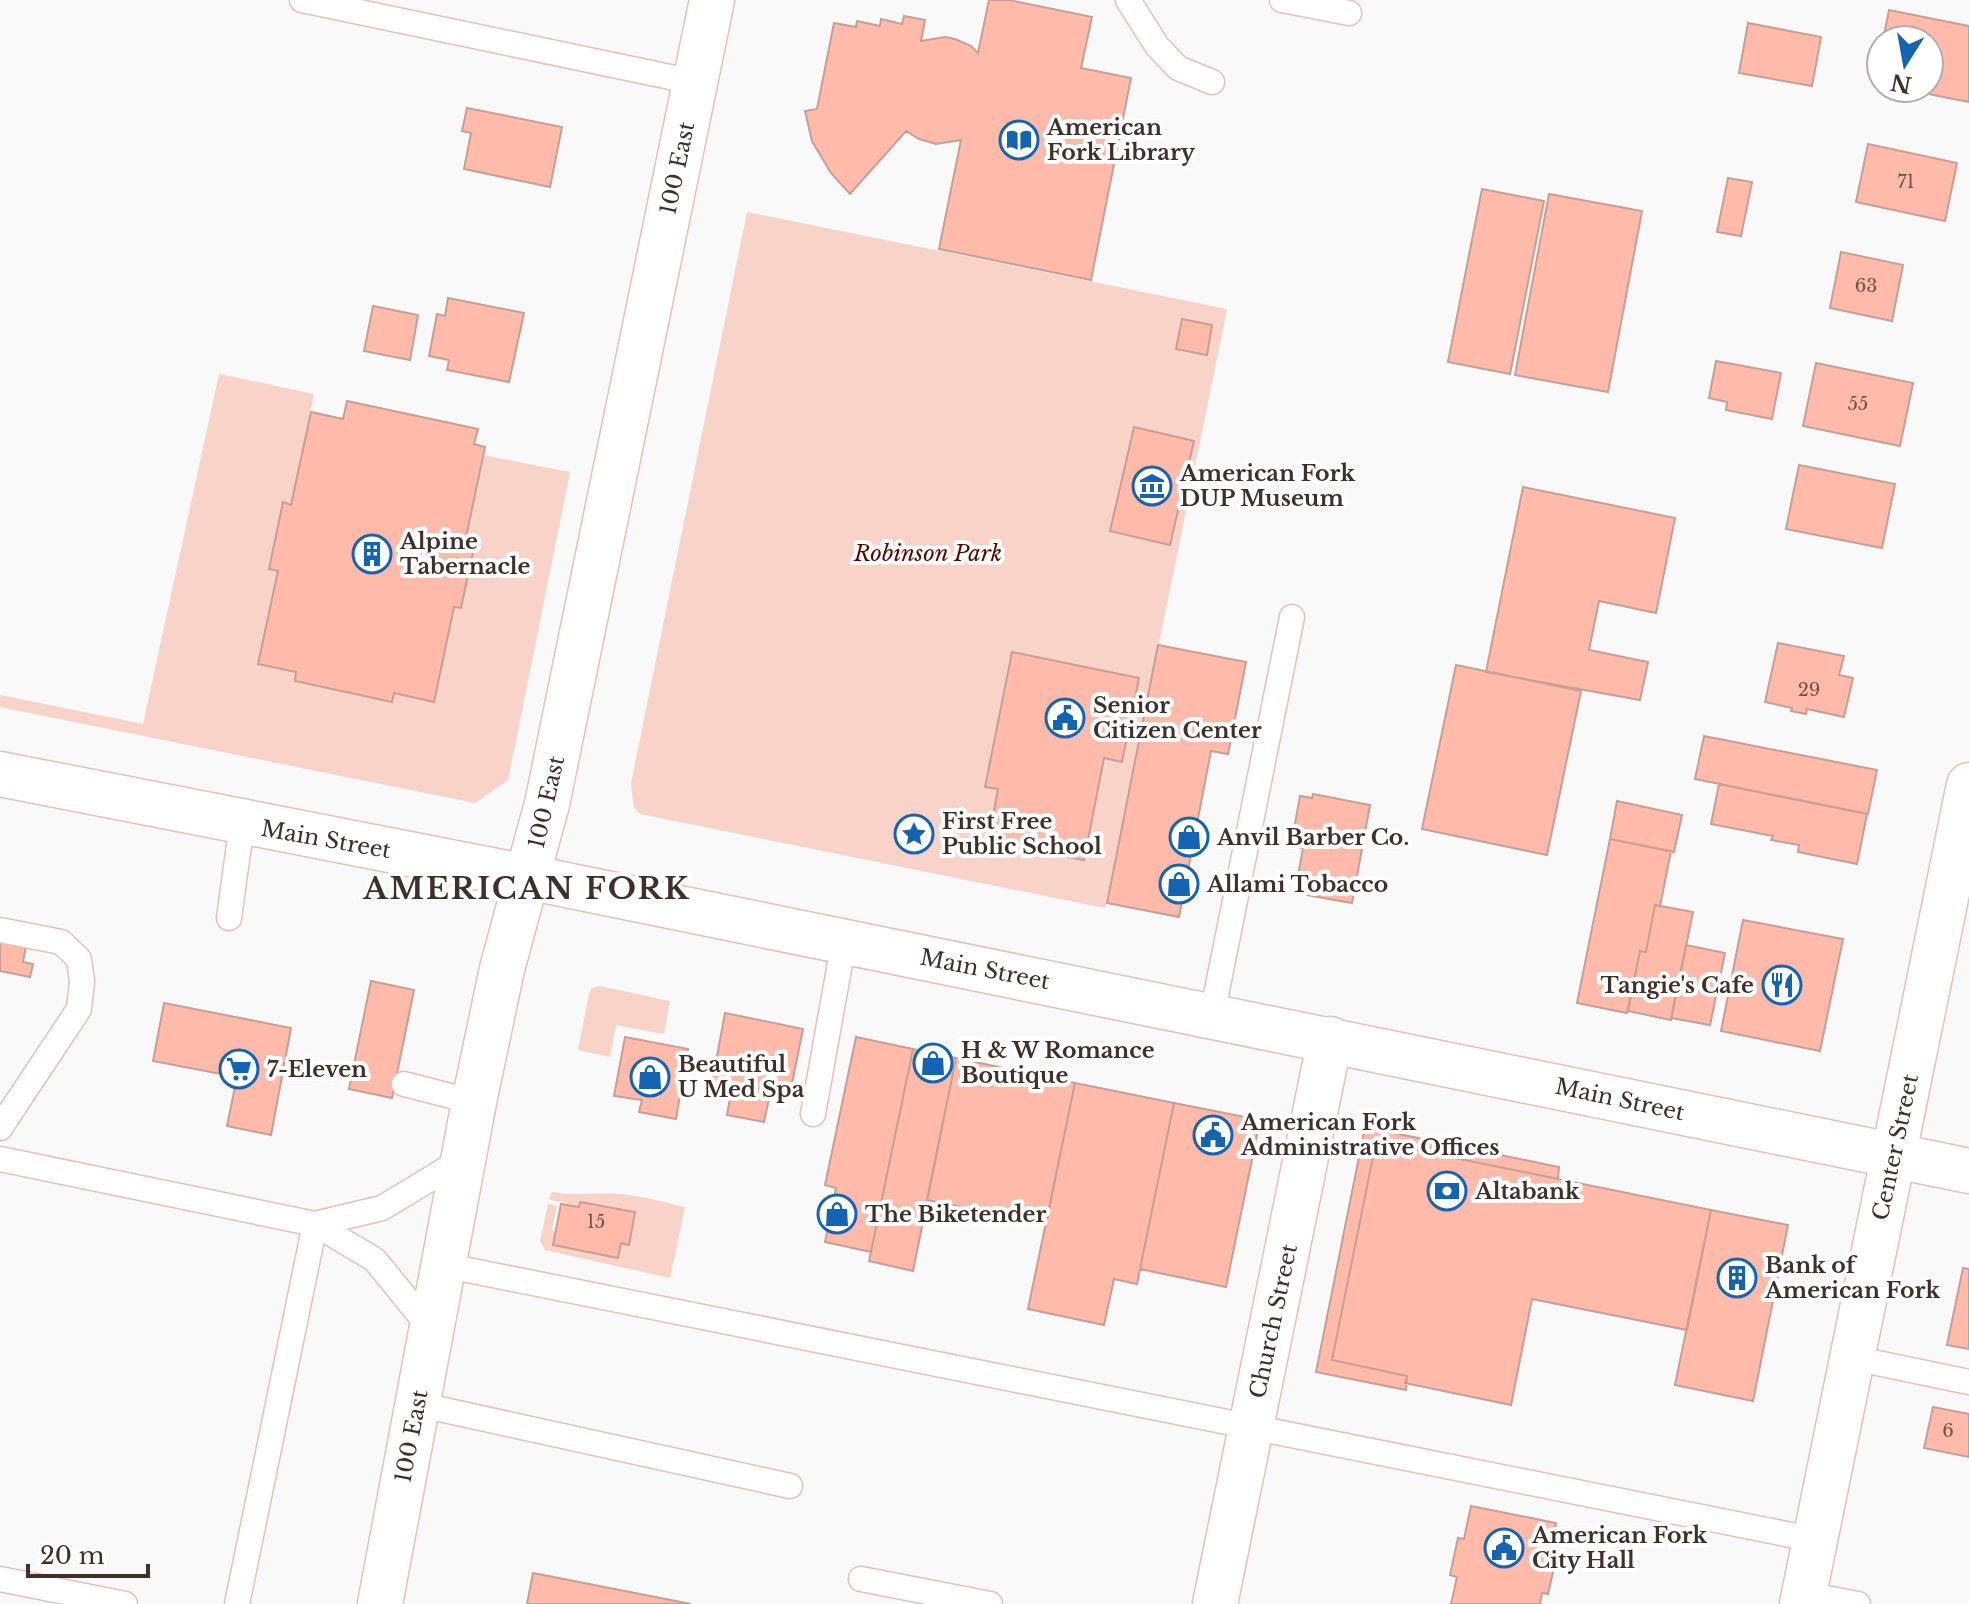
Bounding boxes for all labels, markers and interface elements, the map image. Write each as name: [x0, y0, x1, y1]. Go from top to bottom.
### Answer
north arrow: [1865, 24, 1945, 104]
text: N: [1888, 68, 1914, 98]
place label: American Fork Library: [1046, 114, 1196, 166]
street label: 100 East: [655, 119, 701, 217]
library icon: American Fork Library: [998, 119, 1040, 161]
house number: 71: [1897, 171, 1915, 193]
house number: 63: [1855, 275, 1877, 297]
house number: 55: [1848, 393, 1868, 415]
place label: American Fork DUP Museum: [1179, 460, 1356, 512]
museum icon: American Fork DUP Museum: [1131, 465, 1173, 507]
place label: Alpine Tabernacle: [399, 528, 531, 580]
building icon: Alpine Tabernacle: [351, 533, 393, 575]
park label: Robinson Park: [853, 540, 1002, 567]
house number: 29: [1798, 679, 1820, 701]
place label: Senior Citizen Center: [1093, 692, 1262, 744]
public building icon: Senior Citizen Center: [1044, 697, 1086, 739]
street label: 100 East: [523, 753, 570, 851]
place label: First Free Public School: [942, 808, 1102, 860]
place icon: First Free Public School: [893, 813, 935, 855]
street label: Main Street: [259, 815, 394, 864]
shop icon: Anvil Barber Co.: [1168, 816, 1210, 858]
place label: Anvil Barber Co.: [1216, 824, 1409, 851]
shop icon: Allami Tobacco: [1158, 863, 1200, 905]
district label: AMERICAN FORK: [362, 870, 691, 907]
place label: Allami Tobacco: [1206, 871, 1388, 898]
street label: Main Street: [918, 944, 1053, 995]
restaurant icon: Tangie's Cafe: [1761, 964, 1803, 1006]
place label: Tangie's Cafe: [1600, 972, 1754, 999]
place label: H & W Romance Boutique: [961, 1037, 1155, 1089]
shop icon: H & W Romance Boutique: [912, 1042, 954, 1084]
supermarket icon: 7-Eleven: [218, 1048, 260, 1090]
place label: Beautiful U Med Spa: [678, 1051, 805, 1103]
place label: 7-Eleven: [267, 1056, 367, 1083]
shop icon: Beautiful U Med Spa: [629, 1056, 671, 1098]
street label: Center Street: [1867, 1071, 1924, 1223]
street label: Main Street: [1553, 1073, 1688, 1126]
place label: American Fork Administrative Offices: [1240, 1109, 1500, 1161]
public building icon: American Fork Administrative Offices: [1192, 1114, 1234, 1156]
bank icon: Altabank: [1426, 1170, 1468, 1212]
place label: Altabank: [1474, 1178, 1580, 1205]
shop icon: The Biketender: [816, 1193, 858, 1235]
place label: The Biketender: [865, 1201, 1046, 1228]
house number: 15: [587, 1211, 605, 1233]
street label: Church Street: [1244, 1241, 1303, 1401]
place label: Bank of American Fork: [1764, 1252, 1941, 1304]
building icon: Bank of American Fork: [1716, 1257, 1758, 1299]
street label: 100 East: [389, 1387, 434, 1485]
house number: 6: [1942, 1420, 1954, 1442]
place label: American Fork City Hall: [1531, 1522, 1708, 1574]
public building icon: American Fork City Hall: [1483, 1527, 1525, 1569]
scale bar: [28, 1528, 148, 1578]
text: 20 m: [40, 1541, 105, 1570]

